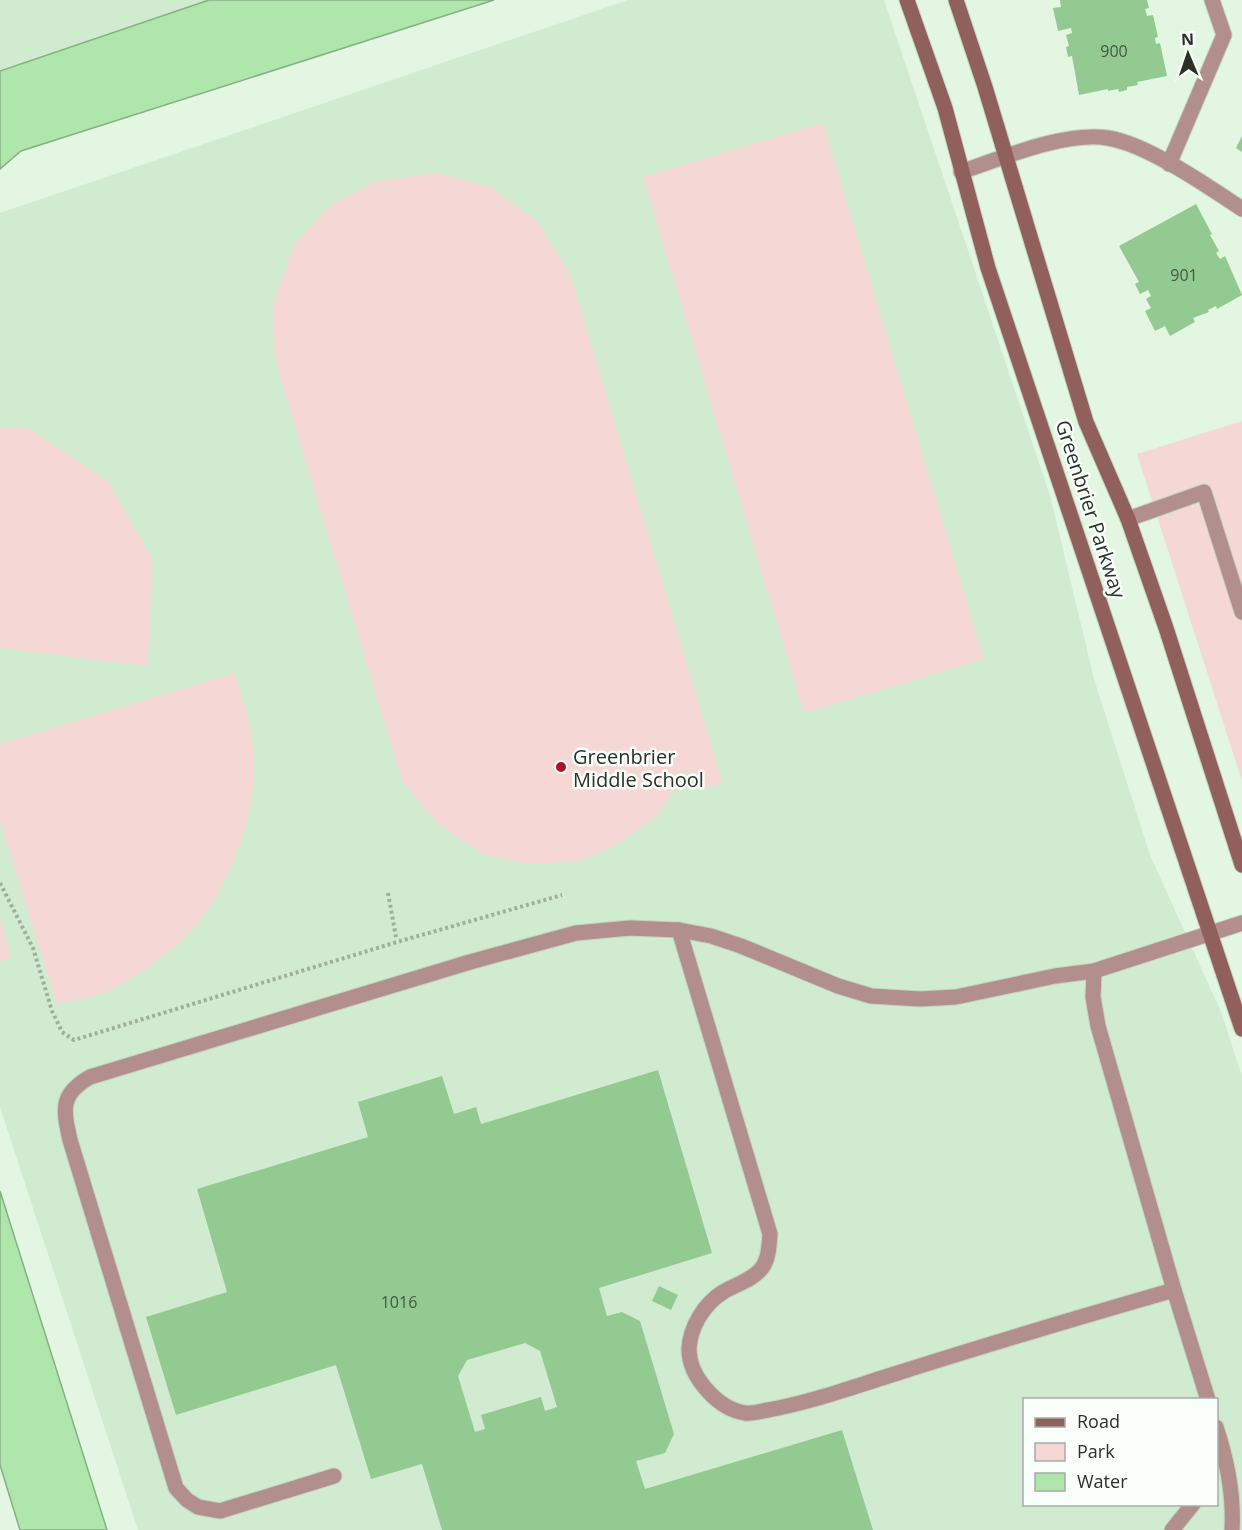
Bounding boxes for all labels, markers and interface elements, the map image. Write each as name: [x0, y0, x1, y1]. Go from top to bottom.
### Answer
north arrow: [1158, 24, 1218, 84]
text: N: [1181, 28, 1194, 50]
house number: 900: [1100, 40, 1128, 62]
house number: 901: [1170, 264, 1198, 286]
street label: Greenbrier Parkway: [1049, 416, 1133, 603]
place label: Greenbrier Middle School: [573, 743, 704, 793]
marker: Greenbrier Middle School: [554, 760, 568, 774]
house number: 1016: [381, 1291, 417, 1313]
legend: [1023, 1398, 1218, 1506]
text: Road: [1077, 1409, 1120, 1433]
text: Park: [1077, 1439, 1115, 1463]
text: Water: [1077, 1469, 1128, 1493]

